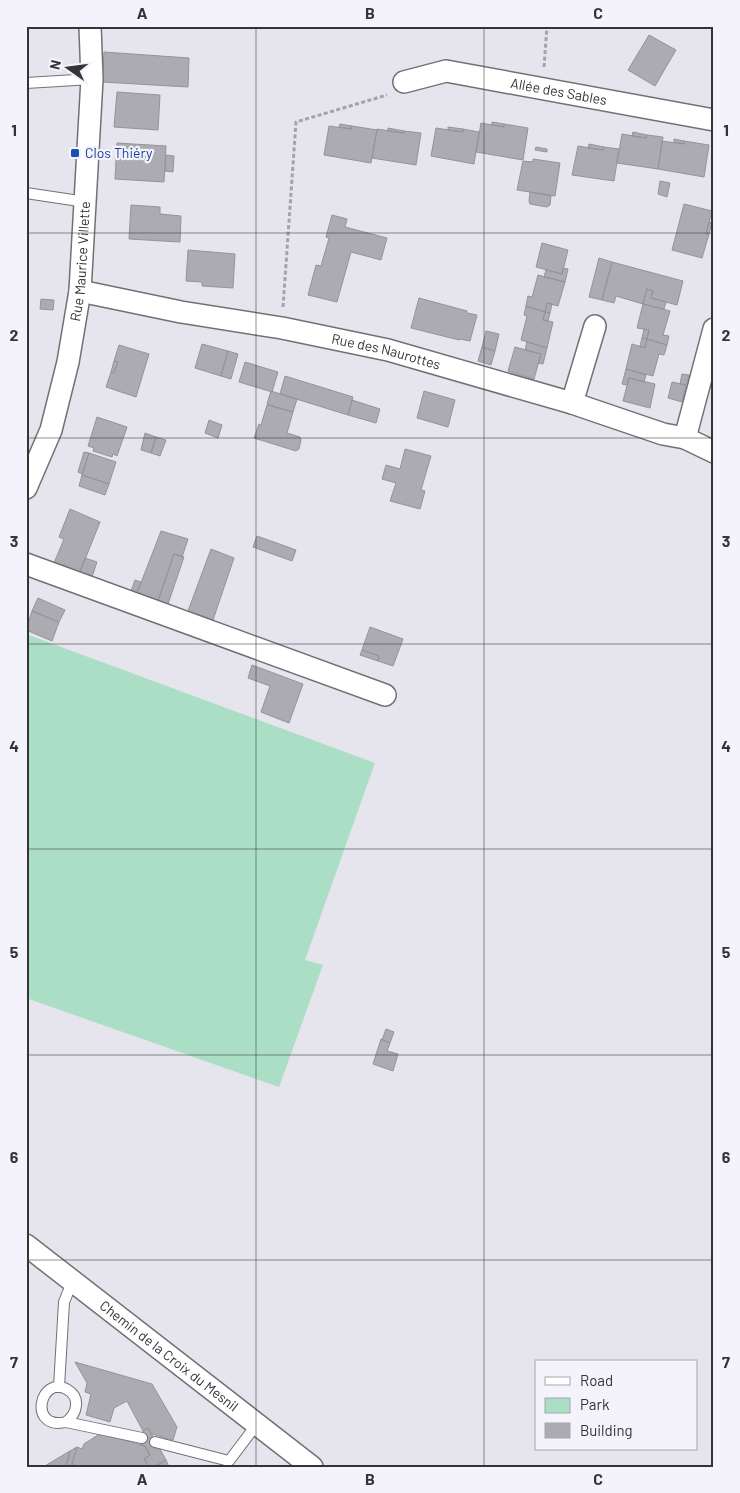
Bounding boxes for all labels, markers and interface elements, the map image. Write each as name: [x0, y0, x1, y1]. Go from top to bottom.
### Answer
text: A: [137, 3, 148, 22]
text: B: [365, 3, 375, 22]
text: C: [593, 3, 603, 22]
north arrow: [42, 42, 92, 92]
text: N: [46, 58, 64, 71]
street label: Allée des Sables: [509, 74, 609, 108]
text: 1: [11, 120, 17, 139]
text: 1: [723, 120, 729, 139]
place label: Clos Thiéry: [85, 144, 153, 161]
marker: Clos Thiéry: [69, 147, 81, 159]
street label: Rue Maurice Villette: [66, 201, 93, 322]
text: 2: [10, 325, 19, 344]
text: 2: [722, 325, 731, 344]
street label: Rue des Naurottes: [330, 329, 443, 373]
text: 3: [10, 531, 18, 550]
text: 3: [722, 531, 730, 550]
text: 4: [9, 736, 19, 755]
text: 4: [721, 736, 731, 755]
text: 5: [10, 942, 19, 961]
text: 5: [722, 942, 731, 961]
text: 6: [10, 1147, 19, 1166]
text: 6: [722, 1147, 731, 1166]
street label: Chemin de la Croix du Mesnil: [97, 1297, 242, 1415]
text: 7: [10, 1352, 18, 1371]
text: 7: [722, 1352, 730, 1371]
legend: [535, 1360, 698, 1450]
text: Road: [580, 1371, 613, 1389]
text: Park: [580, 1395, 610, 1413]
text: Building: [580, 1421, 633, 1439]
text: A: [137, 1469, 148, 1488]
text: B: [365, 1469, 375, 1488]
text: C: [593, 1469, 603, 1488]

